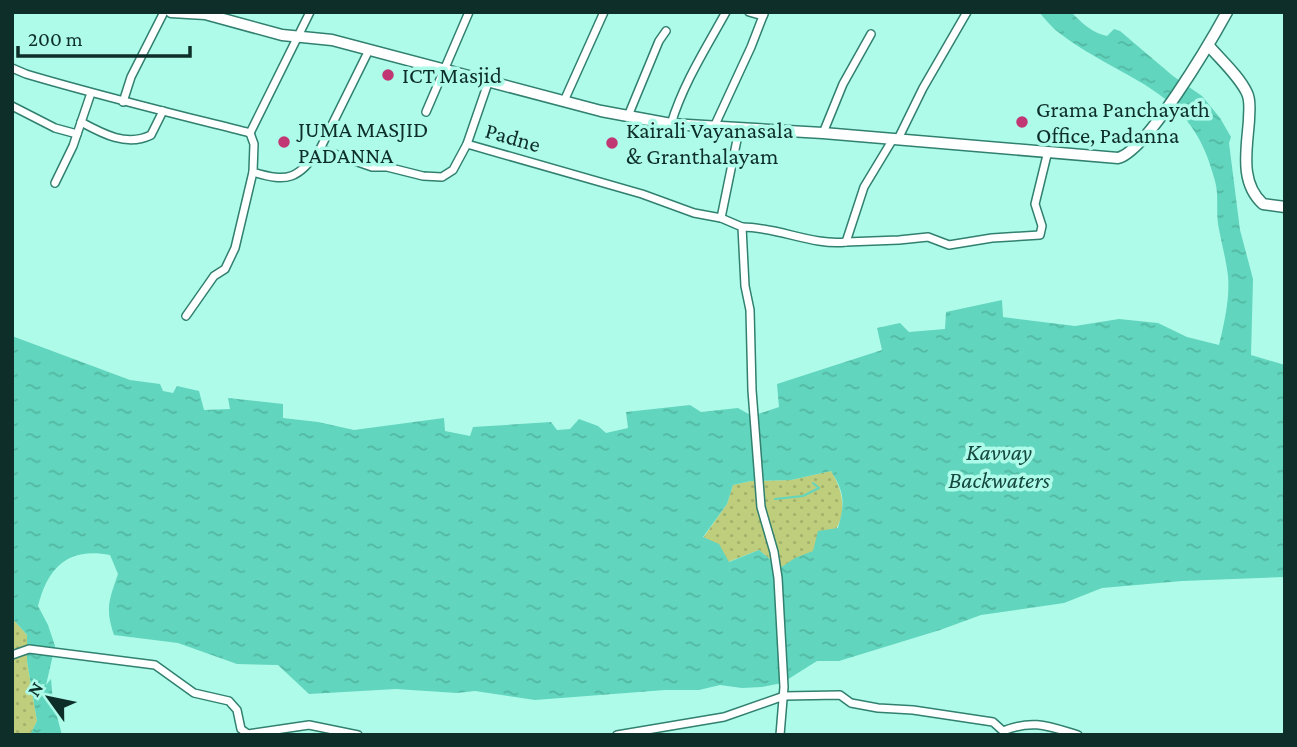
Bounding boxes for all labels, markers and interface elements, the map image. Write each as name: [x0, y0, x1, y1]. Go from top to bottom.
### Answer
scale bar: [18, 14, 189, 58]
text: 200 m: [28, 27, 83, 51]
place label: ICT Masjid: [402, 62, 502, 88]
marker: ICT Masjid: [380, 67, 396, 83]
place label: Grama Panchayath Office, Padanna: [1036, 96, 1210, 148]
marker: Grama Panchayath Office, Padanna: [1014, 114, 1030, 130]
place label: JUMA MASJID PADANNA: [296, 116, 428, 168]
street label: Padne: [482, 117, 544, 157]
place label: Kairali Vayanasala & Granthalayam: [626, 117, 794, 169]
marker: JUMA MASJID PADANNA: [276, 134, 292, 150]
marker: Kairali Vayanasala & Granthalayam: [604, 135, 620, 151]
water label: Kavvay Backwaters: [948, 438, 1050, 493]
north arrow: [14, 663, 84, 733]
text: N: [23, 678, 48, 700]

